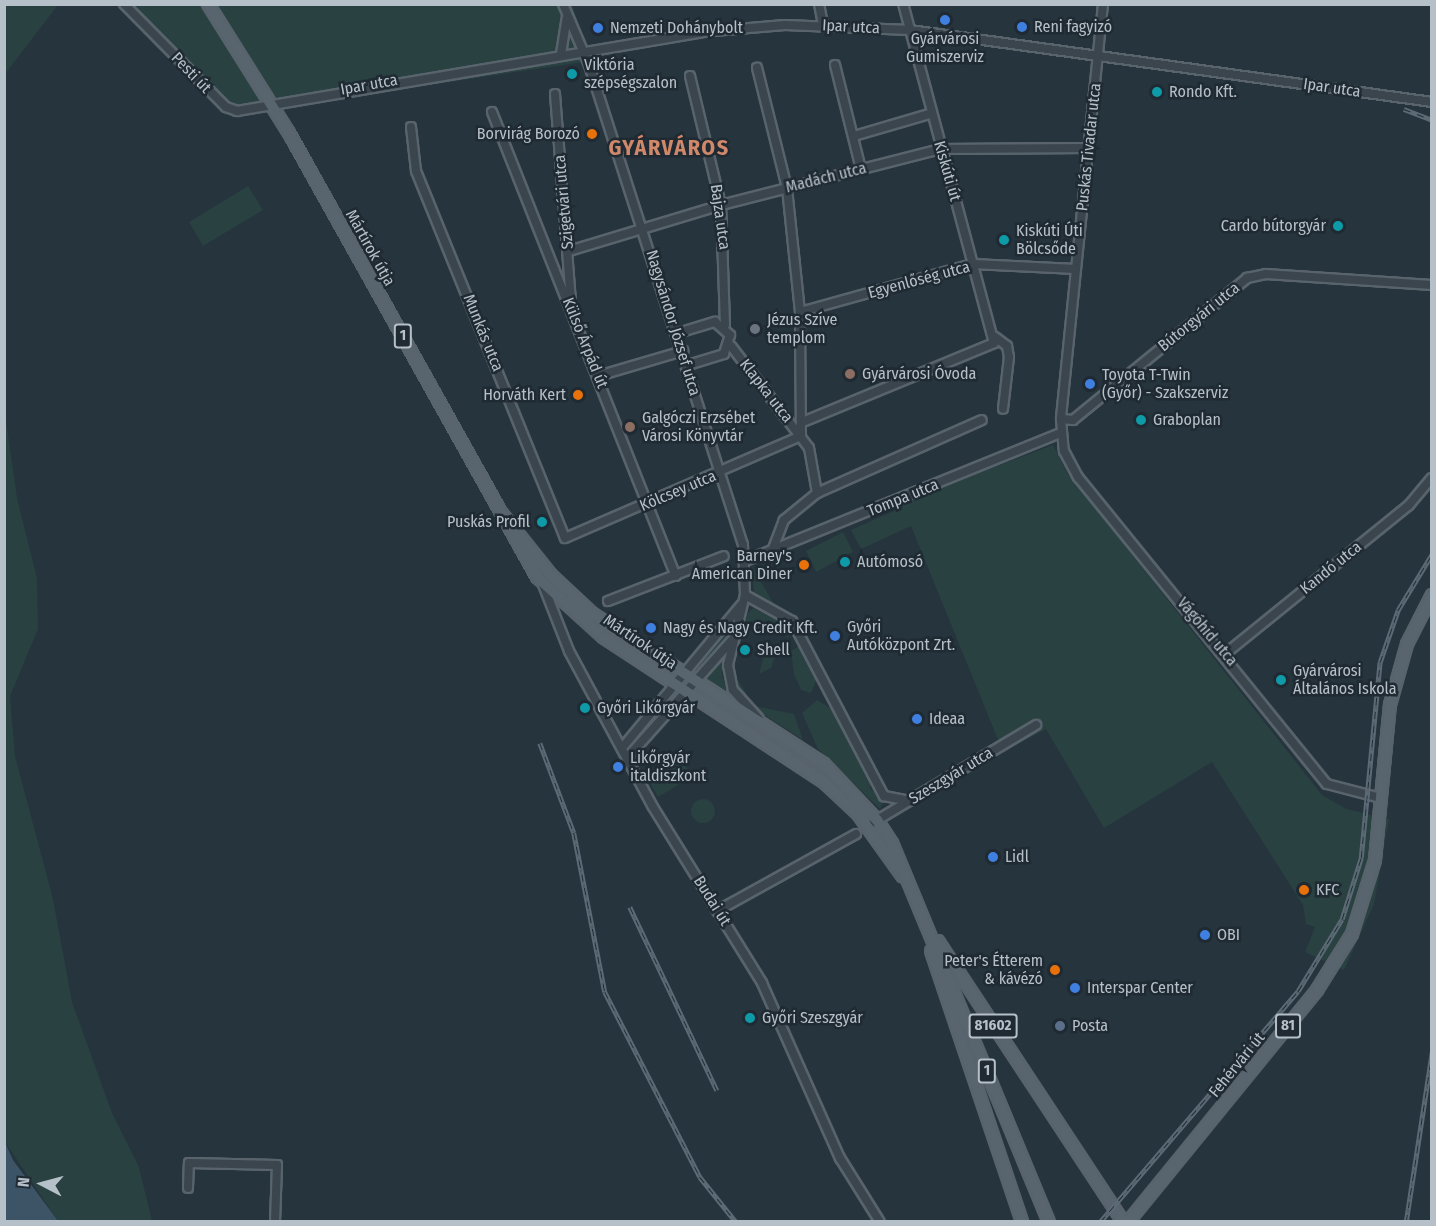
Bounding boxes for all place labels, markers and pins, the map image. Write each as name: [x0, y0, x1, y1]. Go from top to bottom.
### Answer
marker: Gyárvárosi Gumiszerviz: [938, 13, 952, 27]
place label: Reni fagyizó: [1034, 17, 1112, 37]
place label: Nemzeti Dohánybolt: [610, 18, 743, 38]
marker: Reni fagyizó: [1015, 20, 1029, 34]
marker: Nemzeti Dohánybolt: [591, 21, 605, 35]
place label: Gyárvárosi Gumiszerviz: [906, 29, 984, 67]
place label: Viktória szépségszalon: [584, 55, 677, 93]
marker: Viktória szépségszalon: [565, 67, 579, 81]
place label: Rondo Kft.: [1169, 82, 1237, 102]
marker: Rondo Kft.: [1150, 85, 1164, 99]
place label: Borvirág Borozó: [477, 124, 580, 144]
marker: Borvirág Borozó: [585, 127, 599, 141]
place label: Cardo bútorgyár: [1221, 216, 1326, 236]
marker: Cardo bútorgyár: [1331, 219, 1345, 233]
place label: Kiskúti Úti Bölcsőde: [1016, 221, 1083, 259]
marker: Kiskúti Úti Bölcsőde: [997, 233, 1011, 247]
place label: Jézus Szíve templom: [767, 310, 837, 348]
marker: Jézus Szíve templom: [748, 322, 762, 336]
place label: Gyárvárosi Óvoda: [862, 364, 976, 384]
place label: Toyota T-Twin (Győr) - Szakszerviz: [1102, 365, 1228, 403]
marker: Gyárvárosi Óvoda: [843, 367, 857, 381]
marker: Toyota T-Twin (Győr) - Szakszerviz: [1083, 377, 1097, 391]
place label: Horváth Kert: [483, 385, 566, 405]
marker: Horváth Kert: [571, 388, 585, 402]
place label: Galgóczi Erzsébet Városi Könyvtár: [642, 408, 755, 446]
place label: Graboplan: [1153, 410, 1221, 430]
marker: Graboplan: [1134, 413, 1148, 427]
marker: Galgóczi Erzsébet Városi Könyvtár: [623, 420, 637, 434]
place label: Puskás Profil: [447, 512, 530, 532]
marker: Puskás Profil: [535, 515, 549, 529]
place label: Barney's American Diner: [692, 546, 792, 584]
place label: Autómosó: [857, 552, 923, 572]
marker: Autómosó: [838, 555, 852, 569]
marker: Barney's American Diner: [797, 558, 811, 572]
place label: Győri Autóközpont Zrt.: [847, 617, 955, 655]
place label: Nagy és Nagy Credit Kft.: [663, 618, 817, 638]
marker: Nagy és Nagy Credit Kft.: [644, 621, 658, 635]
marker: Győri Autóközpont Zrt.: [828, 629, 842, 643]
place label: Shell: [757, 640, 790, 660]
marker: Shell: [738, 643, 752, 657]
place label: Gyárvárosi Általános Iskola: [1293, 661, 1397, 699]
marker: Gyárvárosi Általános Iskola: [1274, 673, 1288, 687]
place label: Győri Likőrgyár: [597, 698, 695, 718]
marker: Győri Likőrgyár: [578, 701, 592, 715]
place label: Ideaa: [929, 709, 965, 729]
marker: Ideaa: [910, 712, 924, 726]
place label: Likőrgyár italdiszkont: [630, 748, 706, 786]
marker: Likőrgyár italdiszkont: [611, 760, 625, 774]
place label: Lidl: [1005, 847, 1029, 867]
marker: Lidl: [986, 850, 1000, 864]
place label: KFC: [1316, 880, 1339, 900]
marker: KFC: [1297, 883, 1311, 897]
place label: OBI: [1217, 925, 1240, 945]
marker: OBI: [1198, 928, 1212, 942]
place label: Peter's Étterem & kávézó: [944, 951, 1043, 989]
marker: Peter's Étterem & kávézó: [1048, 963, 1062, 977]
place label: Interspar Center: [1087, 978, 1193, 998]
marker: Interspar Center: [1068, 981, 1082, 995]
place label: Győri Szeszgyár: [762, 1008, 863, 1028]
marker: Győri Szeszgyár: [743, 1011, 757, 1025]
place label: Posta: [1072, 1016, 1108, 1036]
marker: Posta: [1053, 1019, 1067, 1033]

